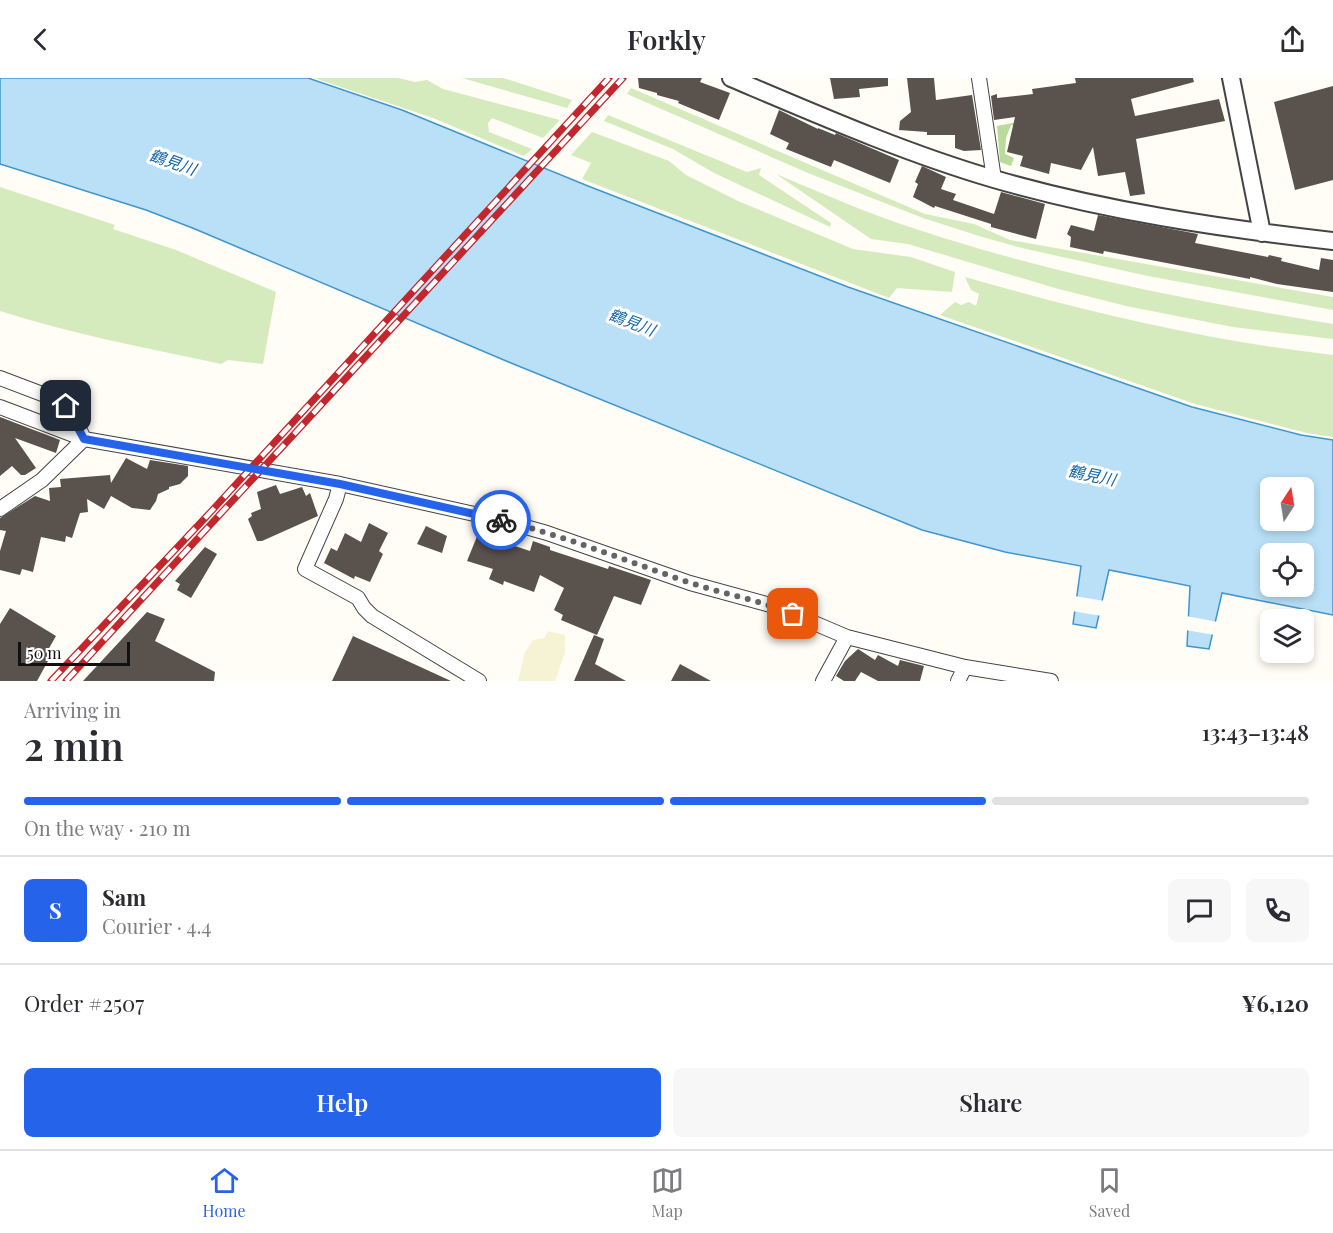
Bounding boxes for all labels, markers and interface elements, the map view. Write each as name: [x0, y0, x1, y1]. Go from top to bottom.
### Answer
text: Forkly: [627, 21, 706, 57]
icon: back: [24, 23, 57, 56]
icon: share: [1276, 23, 1309, 56]
water label: 鶴見川: [147, 144, 201, 180]
water label: 鶴見川: [606, 303, 660, 341]
pin: [40, 380, 91, 431]
icon: home: [49, 389, 82, 422]
water label: 鶴見川: [1066, 459, 1120, 490]
north arrow: [1260, 477, 1314, 531]
map controls: [1260, 477, 1314, 663]
courier: [471, 490, 531, 550]
icon: bike: [485, 504, 518, 537]
button: locate: [1260, 543, 1314, 597]
pin: [767, 588, 818, 639]
icon: bag: [776, 597, 809, 630]
button: layers: [1260, 609, 1314, 663]
scale bar: [18, 639, 130, 666]
text: 50 m: [27, 642, 61, 663]
text: Arriving in: [24, 696, 121, 723]
text: 13:43–13:48: [1202, 717, 1309, 747]
text: 2 min: [24, 719, 124, 771]
text: On the way · 210 m: [24, 814, 191, 841]
button: chat: [1168, 879, 1231, 942]
button: phone: [1246, 879, 1309, 942]
text: Sam: [102, 882, 146, 912]
text: S: [49, 895, 62, 925]
text: Courier · 4.4: [102, 912, 211, 939]
text: Order #2507: [24, 988, 144, 1018]
text: ¥6,120: [1242, 988, 1309, 1018]
button: Help: [24, 1068, 661, 1137]
button: Share: [673, 1068, 1309, 1137]
tab: Home: [203, 1164, 245, 1221]
tab: Map: [651, 1164, 684, 1221]
tab: Saved: [1089, 1164, 1130, 1221]

